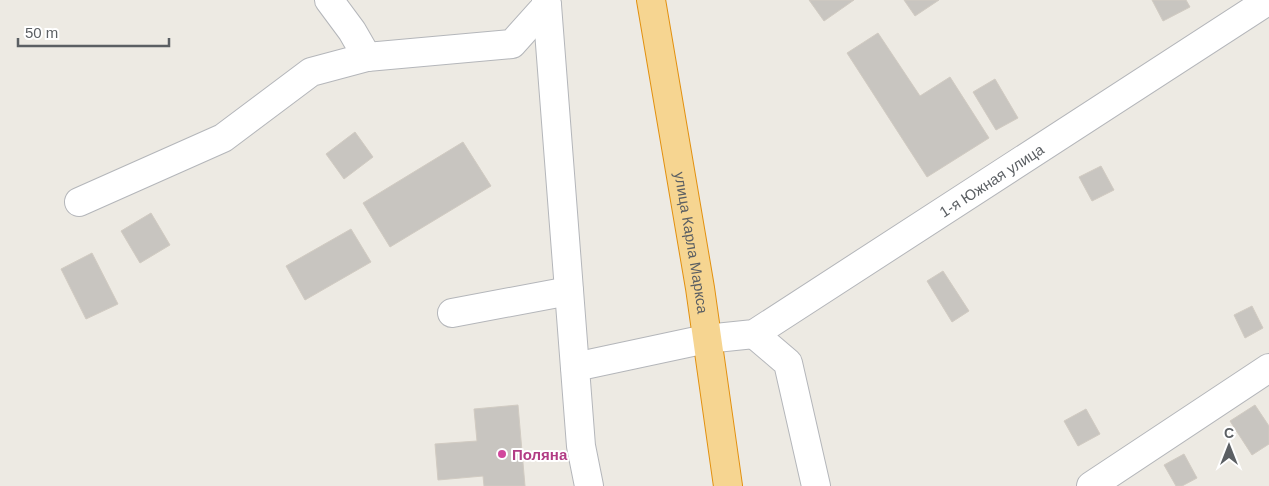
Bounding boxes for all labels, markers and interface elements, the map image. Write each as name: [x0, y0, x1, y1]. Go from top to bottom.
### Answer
scale bar: [18, 15, 169, 47]
text: 50 m: [25, 24, 58, 41]
street label: 1-я Южная улица: [936, 140, 1047, 220]
street label: улица Карла Маркса: [672, 170, 712, 315]
north arrow: [1204, 421, 1254, 471]
text: С: [1224, 425, 1234, 441]
place label: Поляна: [512, 446, 568, 463]
marker: Поляна: [496, 448, 508, 460]

